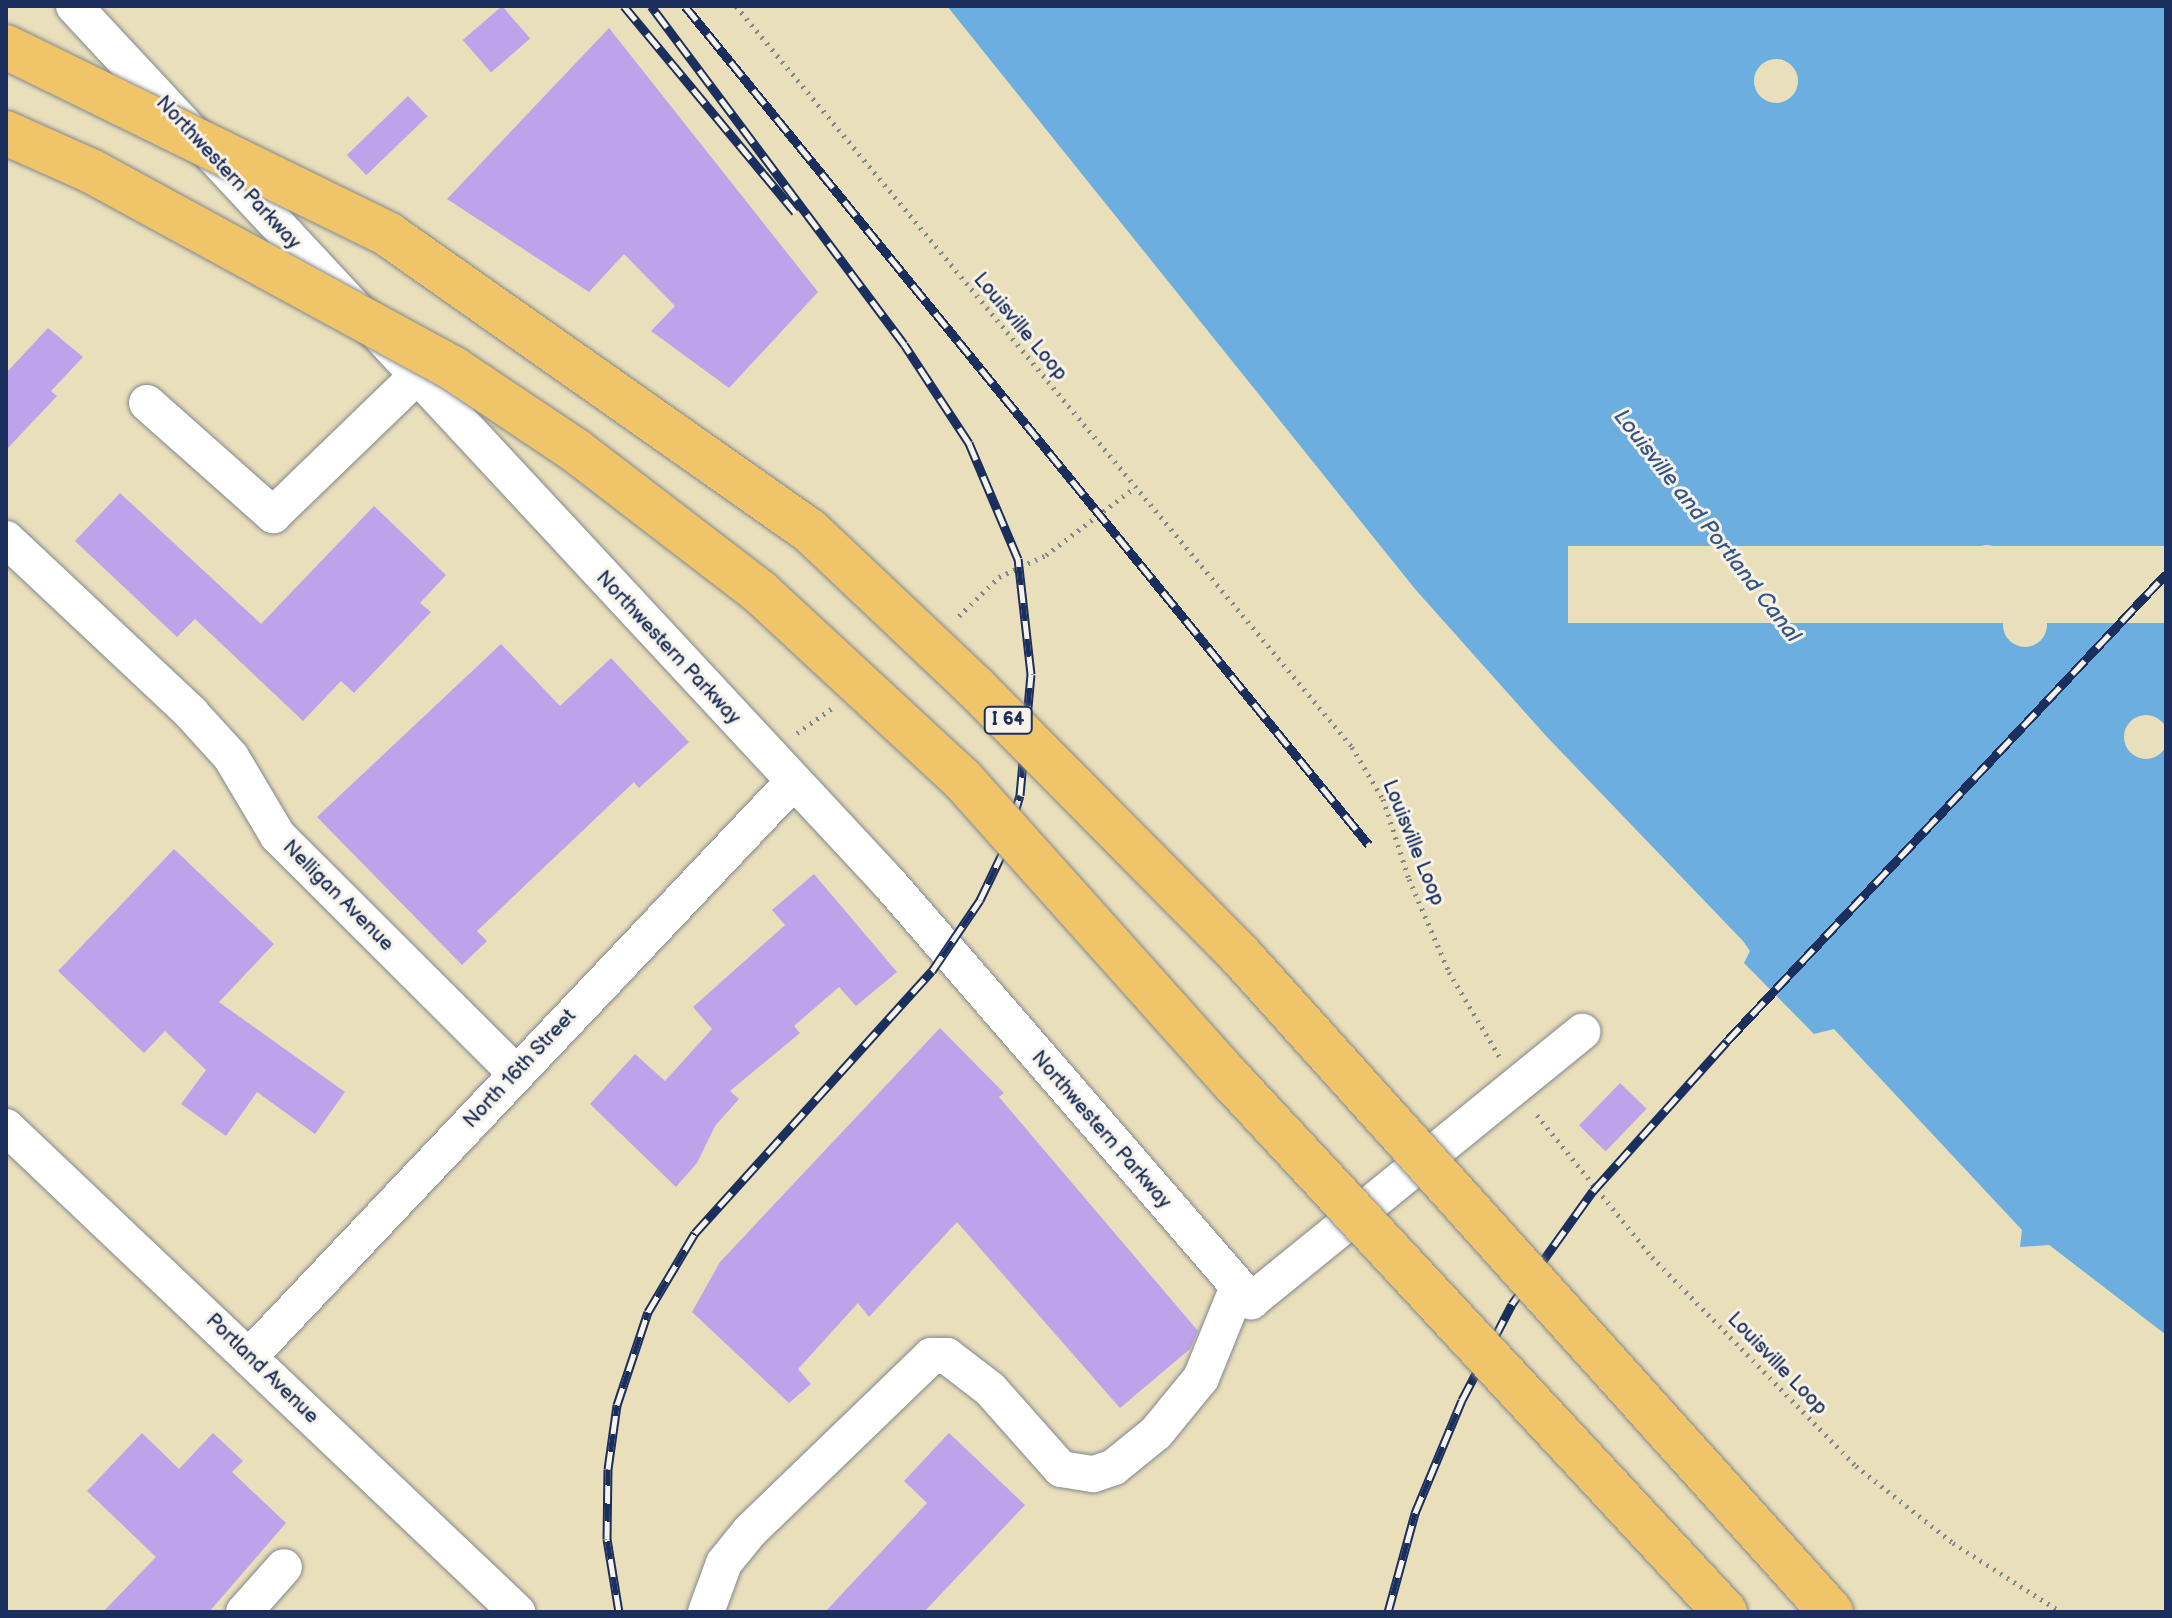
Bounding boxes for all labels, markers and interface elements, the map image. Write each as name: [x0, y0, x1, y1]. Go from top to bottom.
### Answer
street label: Northwestern Parkway: [151, 91, 305, 255]
street label: Louisville Loop: [968, 268, 1072, 386]
water label: Louisville and Portland Canal: [1608, 404, 1806, 648]
street label: Northwestern Parkway: [591, 566, 745, 730]
road number: I 64: [982, 706, 1034, 734]
street label: Louisville Loop: [1377, 777, 1449, 909]
street label: Nelligan Avenue: [277, 835, 399, 957]
street label: North 16th Street: [459, 1005, 581, 1133]
street label: Northwestern Parkway: [1026, 1046, 1176, 1214]
street label: Louisville Loop: [1722, 1308, 1832, 1420]
street label: Portland Avenue: [201, 1309, 323, 1429]

